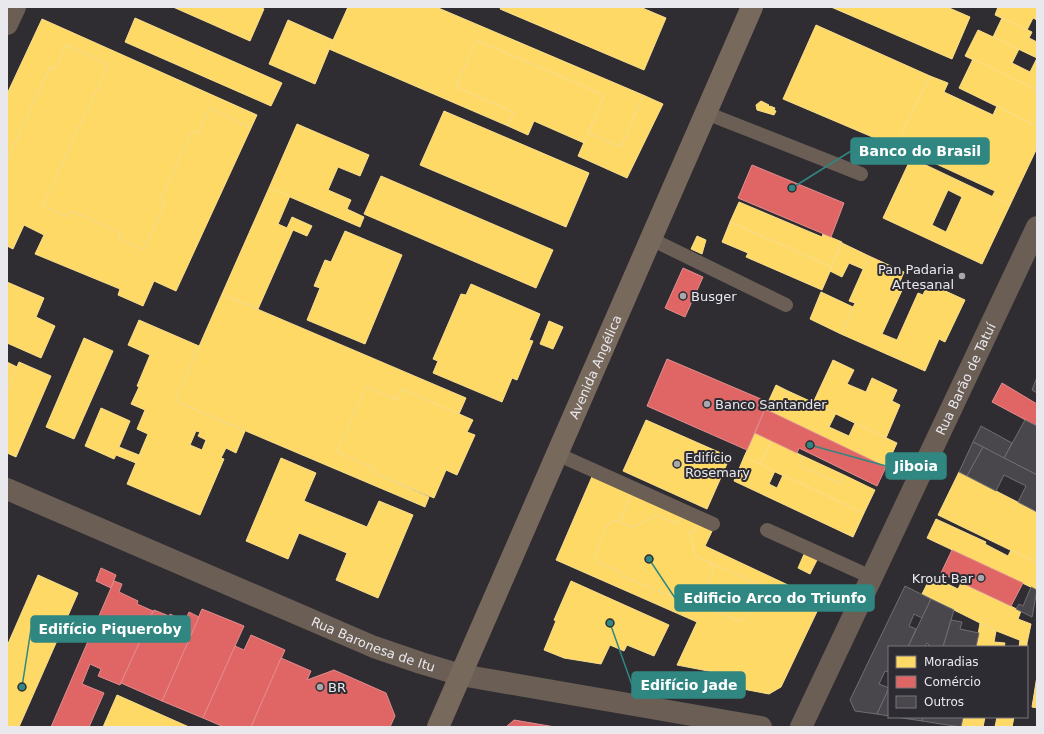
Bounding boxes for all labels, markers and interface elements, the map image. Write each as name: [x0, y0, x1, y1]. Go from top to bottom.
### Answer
callout: Banco do Brasil: [851, 138, 989, 164]
text: Banco do Brasil: [859, 143, 981, 159]
place label: Pan Padaria Artesanal: [878, 262, 954, 292]
marker: Pan Padaria Artesanal: [957, 271, 967, 281]
place label: Busger: [691, 289, 737, 304]
marker: Busger: [678, 291, 688, 301]
street label: Avenida Angélica: [566, 312, 624, 421]
street label: Rua Barão de Tatuí: [932, 320, 998, 437]
place label: Banco Santander: [715, 397, 827, 412]
marker: Banco Santander: [702, 399, 712, 409]
place label: Edifício Rosemary: [685, 450, 750, 480]
callout: Jiboia: [886, 453, 946, 479]
text: Jiboia: [893, 458, 938, 474]
marker: Edifício Rosemary: [672, 459, 682, 469]
place label: Krout Bar: [912, 571, 974, 586]
marker: Krout Bar: [976, 573, 986, 583]
callout: Edificio Arco do Triunfo: [675, 585, 874, 611]
text: Edificio Arco do Triunfo: [684, 590, 867, 606]
street label: Rua Baronesa de Itu: [309, 613, 437, 674]
callout: Edifício Piqueroby: [31, 616, 190, 642]
text: Edifício Piqueroby: [38, 621, 182, 637]
legend: [888, 646, 1028, 718]
text: Moradias: [924, 655, 979, 669]
callout: Edifício Jade: [632, 672, 745, 698]
text: Comércio: [924, 675, 981, 689]
text: Edifício Jade: [640, 677, 738, 693]
place label: BR: [328, 680, 346, 695]
marker: BR: [315, 682, 325, 692]
text: Outros: [924, 695, 964, 709]

